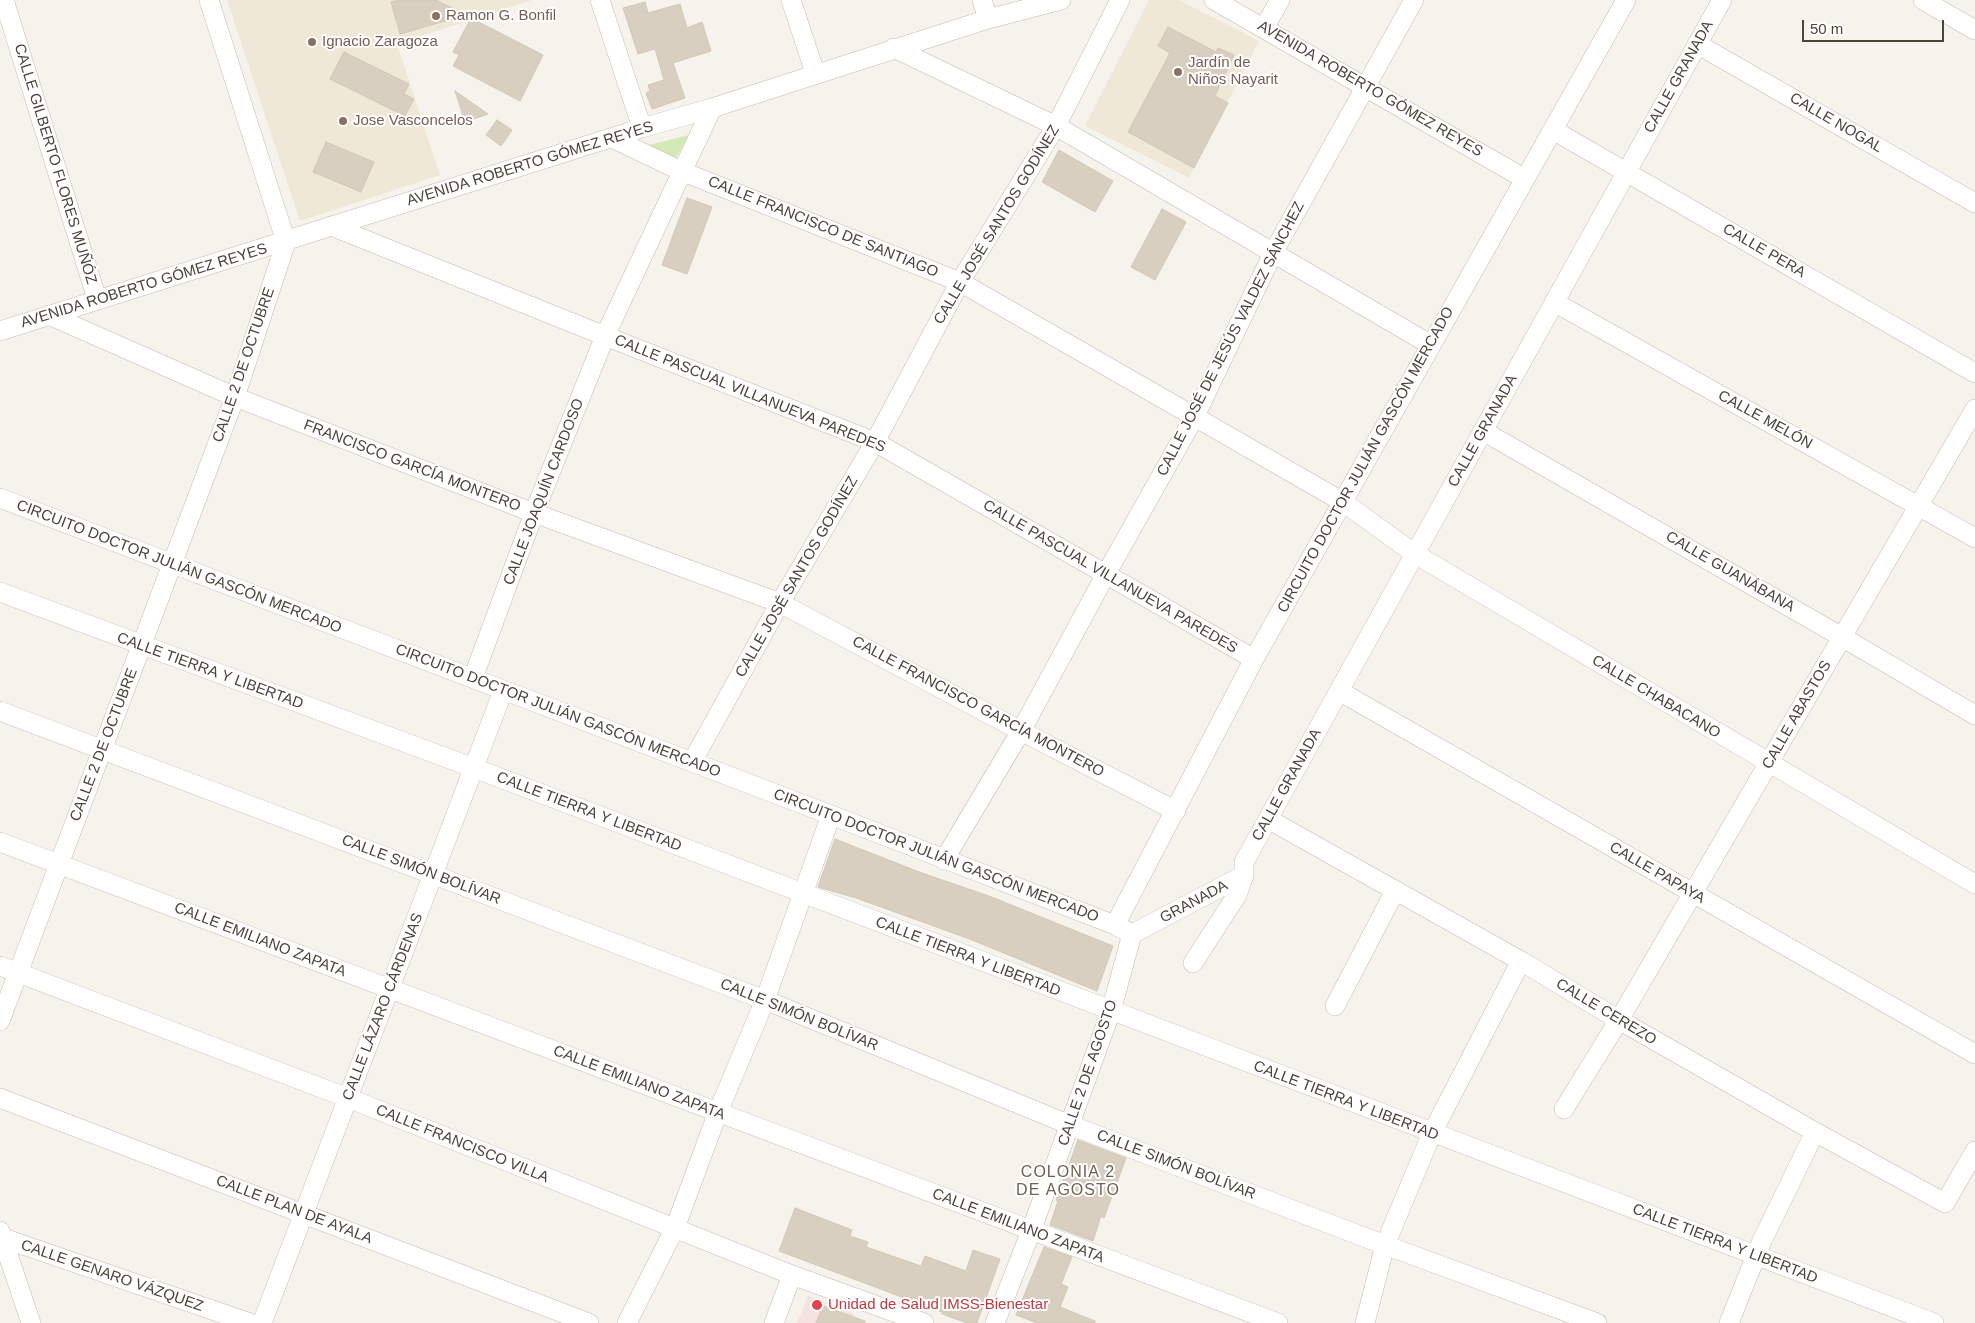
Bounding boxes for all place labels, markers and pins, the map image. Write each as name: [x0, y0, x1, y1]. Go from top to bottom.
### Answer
place label: Ramon G. Bonfil: [446, 7, 556, 25]
marker: Ramon G. Bonfil: [430, 10, 442, 22]
place label: Ignacio Zaragoza: [322, 33, 438, 51]
marker: Ignacio Zaragoza: [306, 36, 318, 48]
place label: Jardín de Niños Nayarit: [1188, 54, 1278, 89]
marker: Jardín de Niños Nayarit: [1172, 66, 1184, 78]
place label: Jose Vasconcelos: [353, 112, 473, 130]
marker: Jose Vasconcelos: [337, 115, 349, 127]
place label: Unidad de Salud IMSS-Bienestar: [828, 1296, 1048, 1314]
marker: Unidad de Salud IMSS-Bienestar: [810, 1298, 824, 1312]

